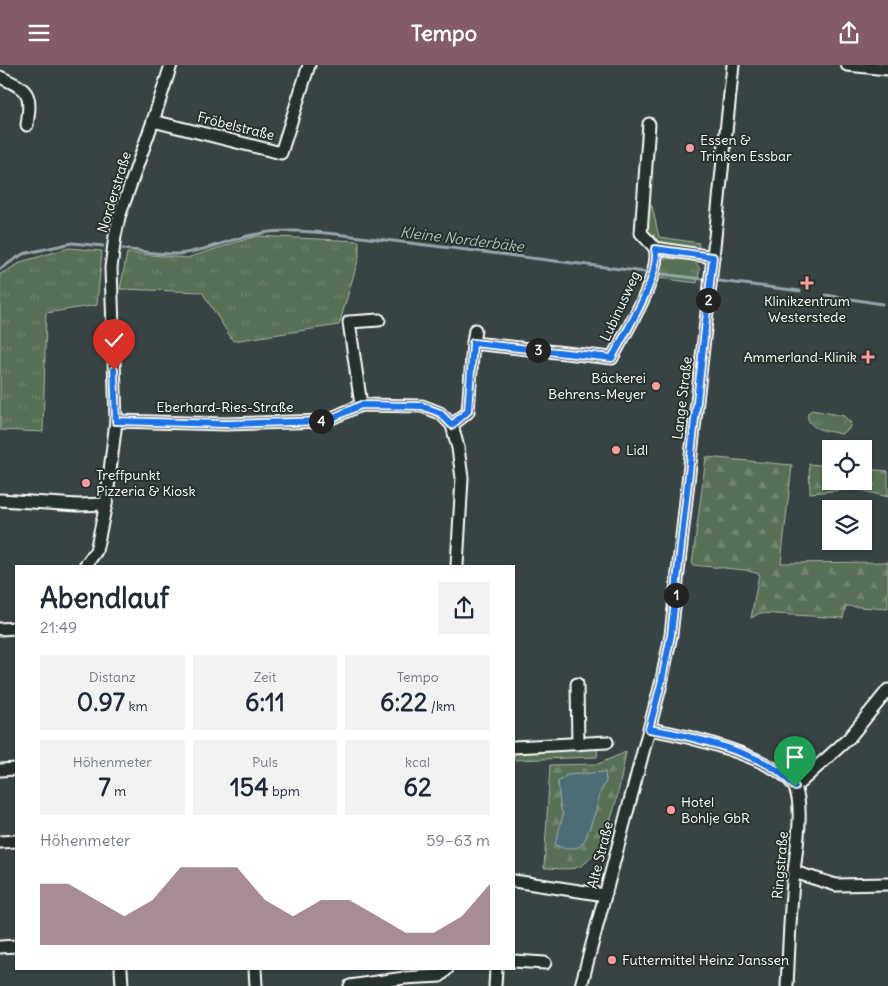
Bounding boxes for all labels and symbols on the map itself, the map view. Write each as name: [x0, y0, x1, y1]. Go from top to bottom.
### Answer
street label: Fröbelstraße: [195, 108, 277, 144]
place label: Essen & Trinken Essbar: [700, 131, 792, 165]
marker: Essen & Trinken Essbar: [684, 142, 696, 154]
street label: Norderstraße: [93, 149, 135, 235]
water label: Kleine Norderbäke: [399, 222, 526, 256]
street label: Lubinusweg: [596, 268, 644, 344]
marker: Klinikzentrum Westerstede: [800, 276, 814, 290]
pin: 2: [696, 287, 720, 313]
place label: Klinikzentrum Westerstede: [764, 292, 850, 326]
pin: [93, 319, 135, 370]
pin: 3: [526, 337, 550, 363]
place label: Ammerland-Klinik: [744, 348, 857, 366]
marker: Ammerland-Klinik: [861, 350, 875, 364]
street label: Lange Straße: [668, 356, 696, 440]
place label: Bäckerei Behrens-Meyer: [548, 369, 646, 403]
marker: Bäckerei Behrens-Meyer: [650, 380, 662, 392]
street label: Eberhard-Ries-Straße: [156, 398, 294, 416]
pin: 4: [308, 409, 334, 433]
place label: Lidl: [626, 441, 648, 459]
marker: Lidl: [610, 444, 622, 456]
place label: Treffpunkt Pizzeria & Kiosk: [96, 466, 196, 500]
marker: Treffpunkt Pizzeria & Kiosk: [80, 477, 92, 489]
pin: 1: [664, 583, 688, 607]
pin: [774, 736, 816, 787]
place label: Hotel Bohlje GbR: [681, 793, 750, 827]
marker: Hotel Bohlje GbR: [665, 804, 677, 816]
street label: Alte Straße: [583, 820, 617, 890]
street label: Ringstraße: [768, 830, 792, 900]
place label: Futtermittel Heinz Janssen: [622, 951, 789, 969]
marker: Futtermittel Heinz Janssen: [606, 954, 618, 966]

